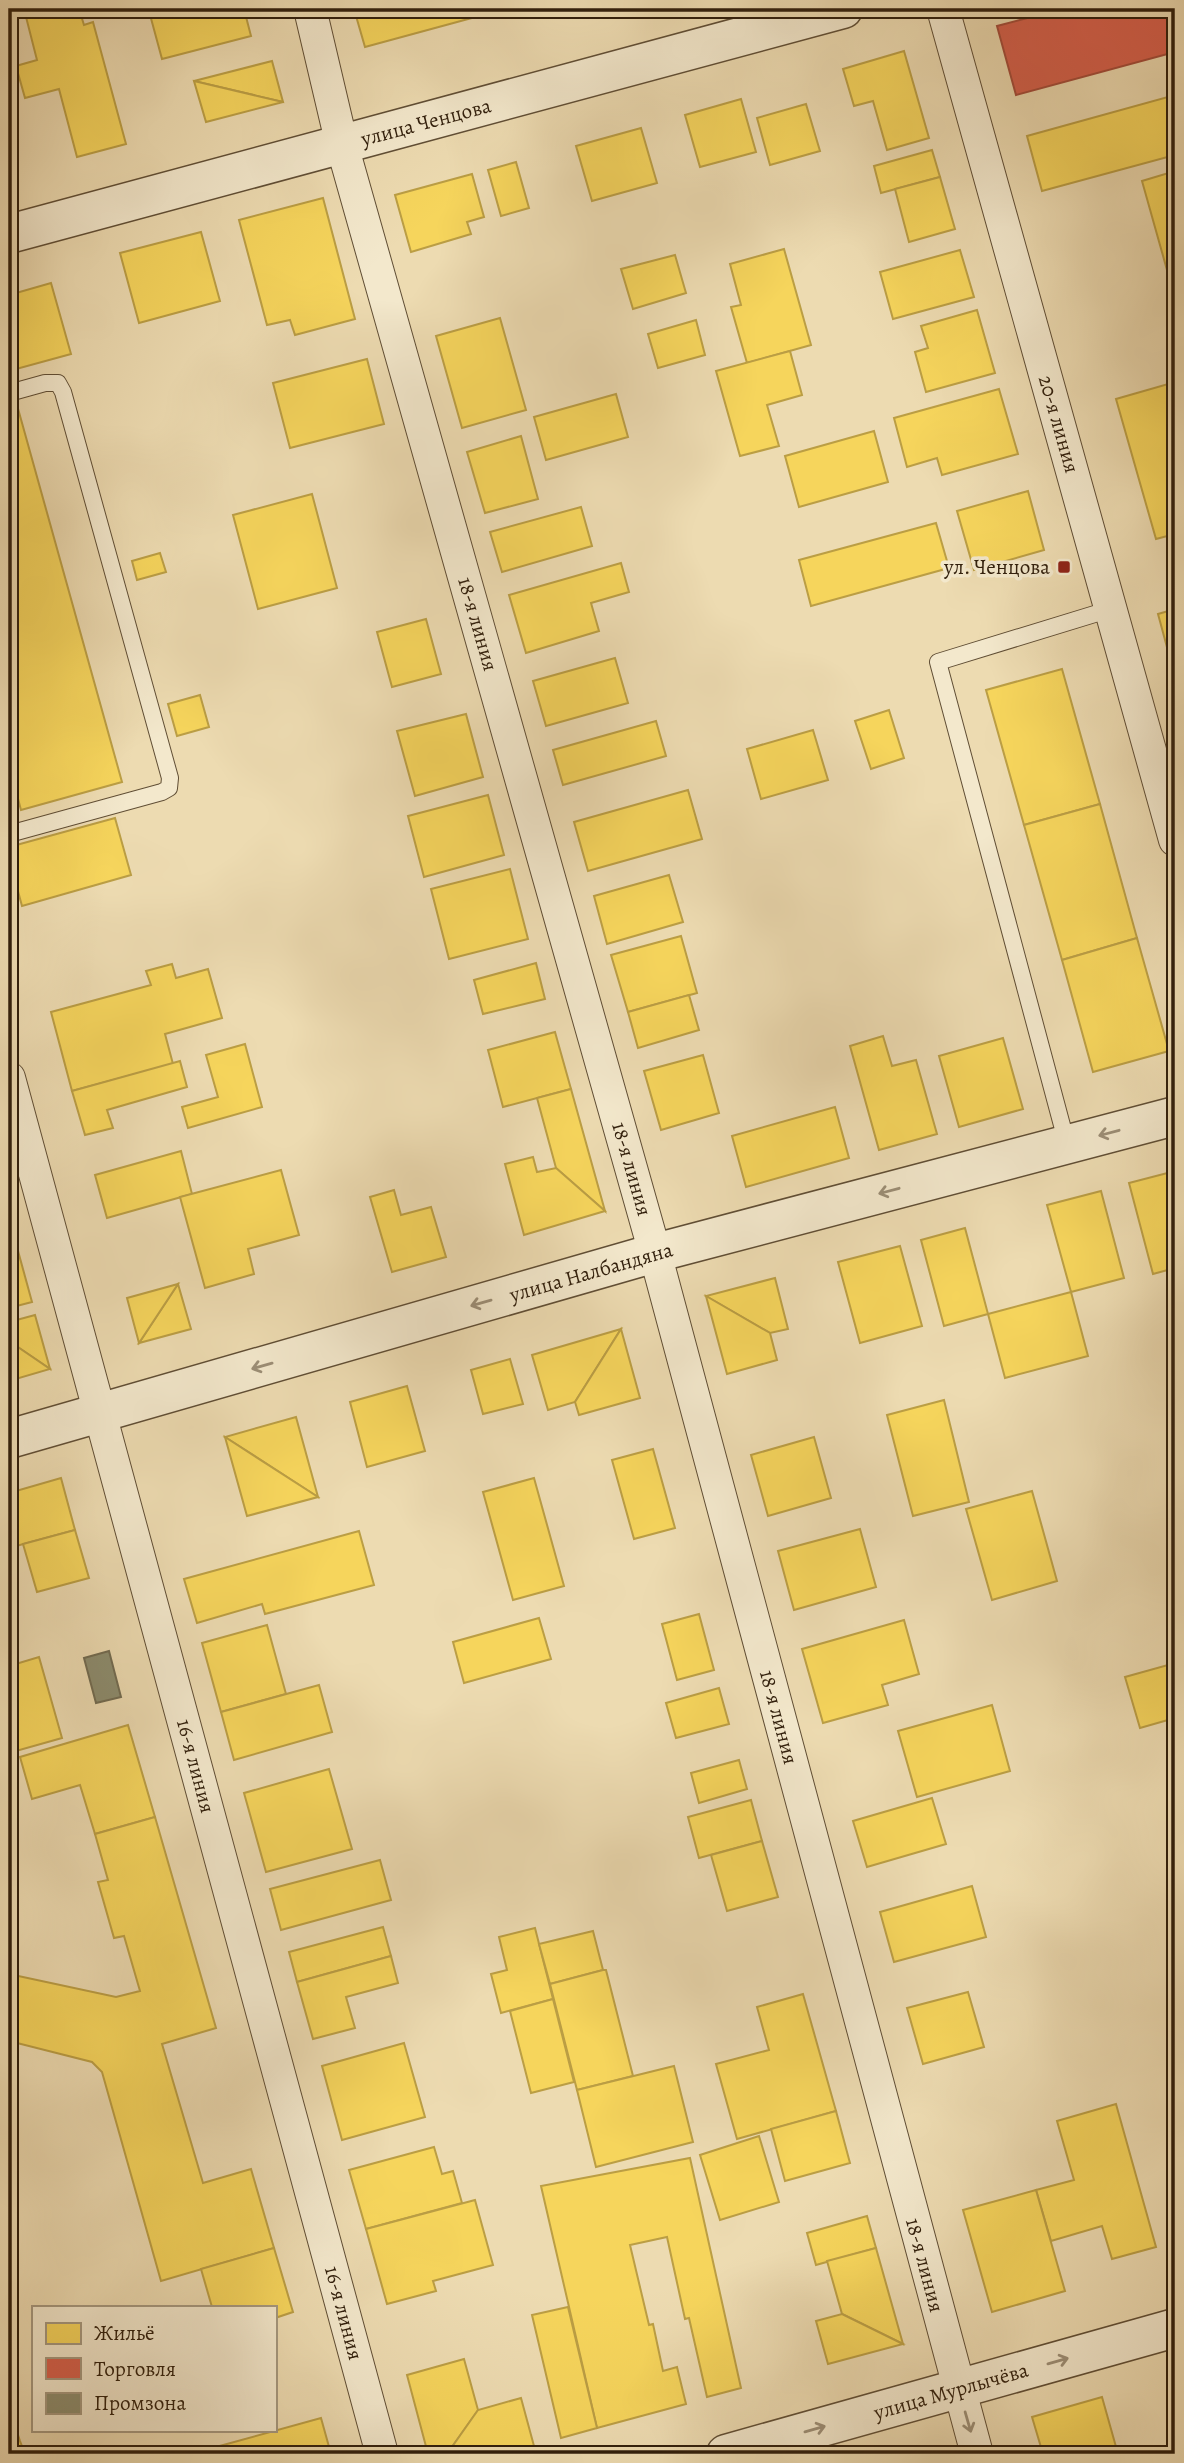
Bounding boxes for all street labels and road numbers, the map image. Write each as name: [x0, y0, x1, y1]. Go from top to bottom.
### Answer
street label: улица Ченцова: [357, 91, 494, 153]
street label: 20-я линия: [1032, 372, 1086, 476]
street label: 18-я линия: [451, 574, 505, 674]
street label: 18-я линия: [605, 1119, 659, 1219]
street label: улица Налбандяна: [505, 1235, 676, 1309]
street label: 18-я линия: [753, 1667, 805, 1767]
street label: 16-я линия: [170, 1716, 222, 1816]
street label: 18-я линия: [899, 2215, 951, 2315]
street label: 16-я линия: [318, 2263, 370, 2363]
street label: улица Мурлычёва: [870, 2355, 1032, 2427]

